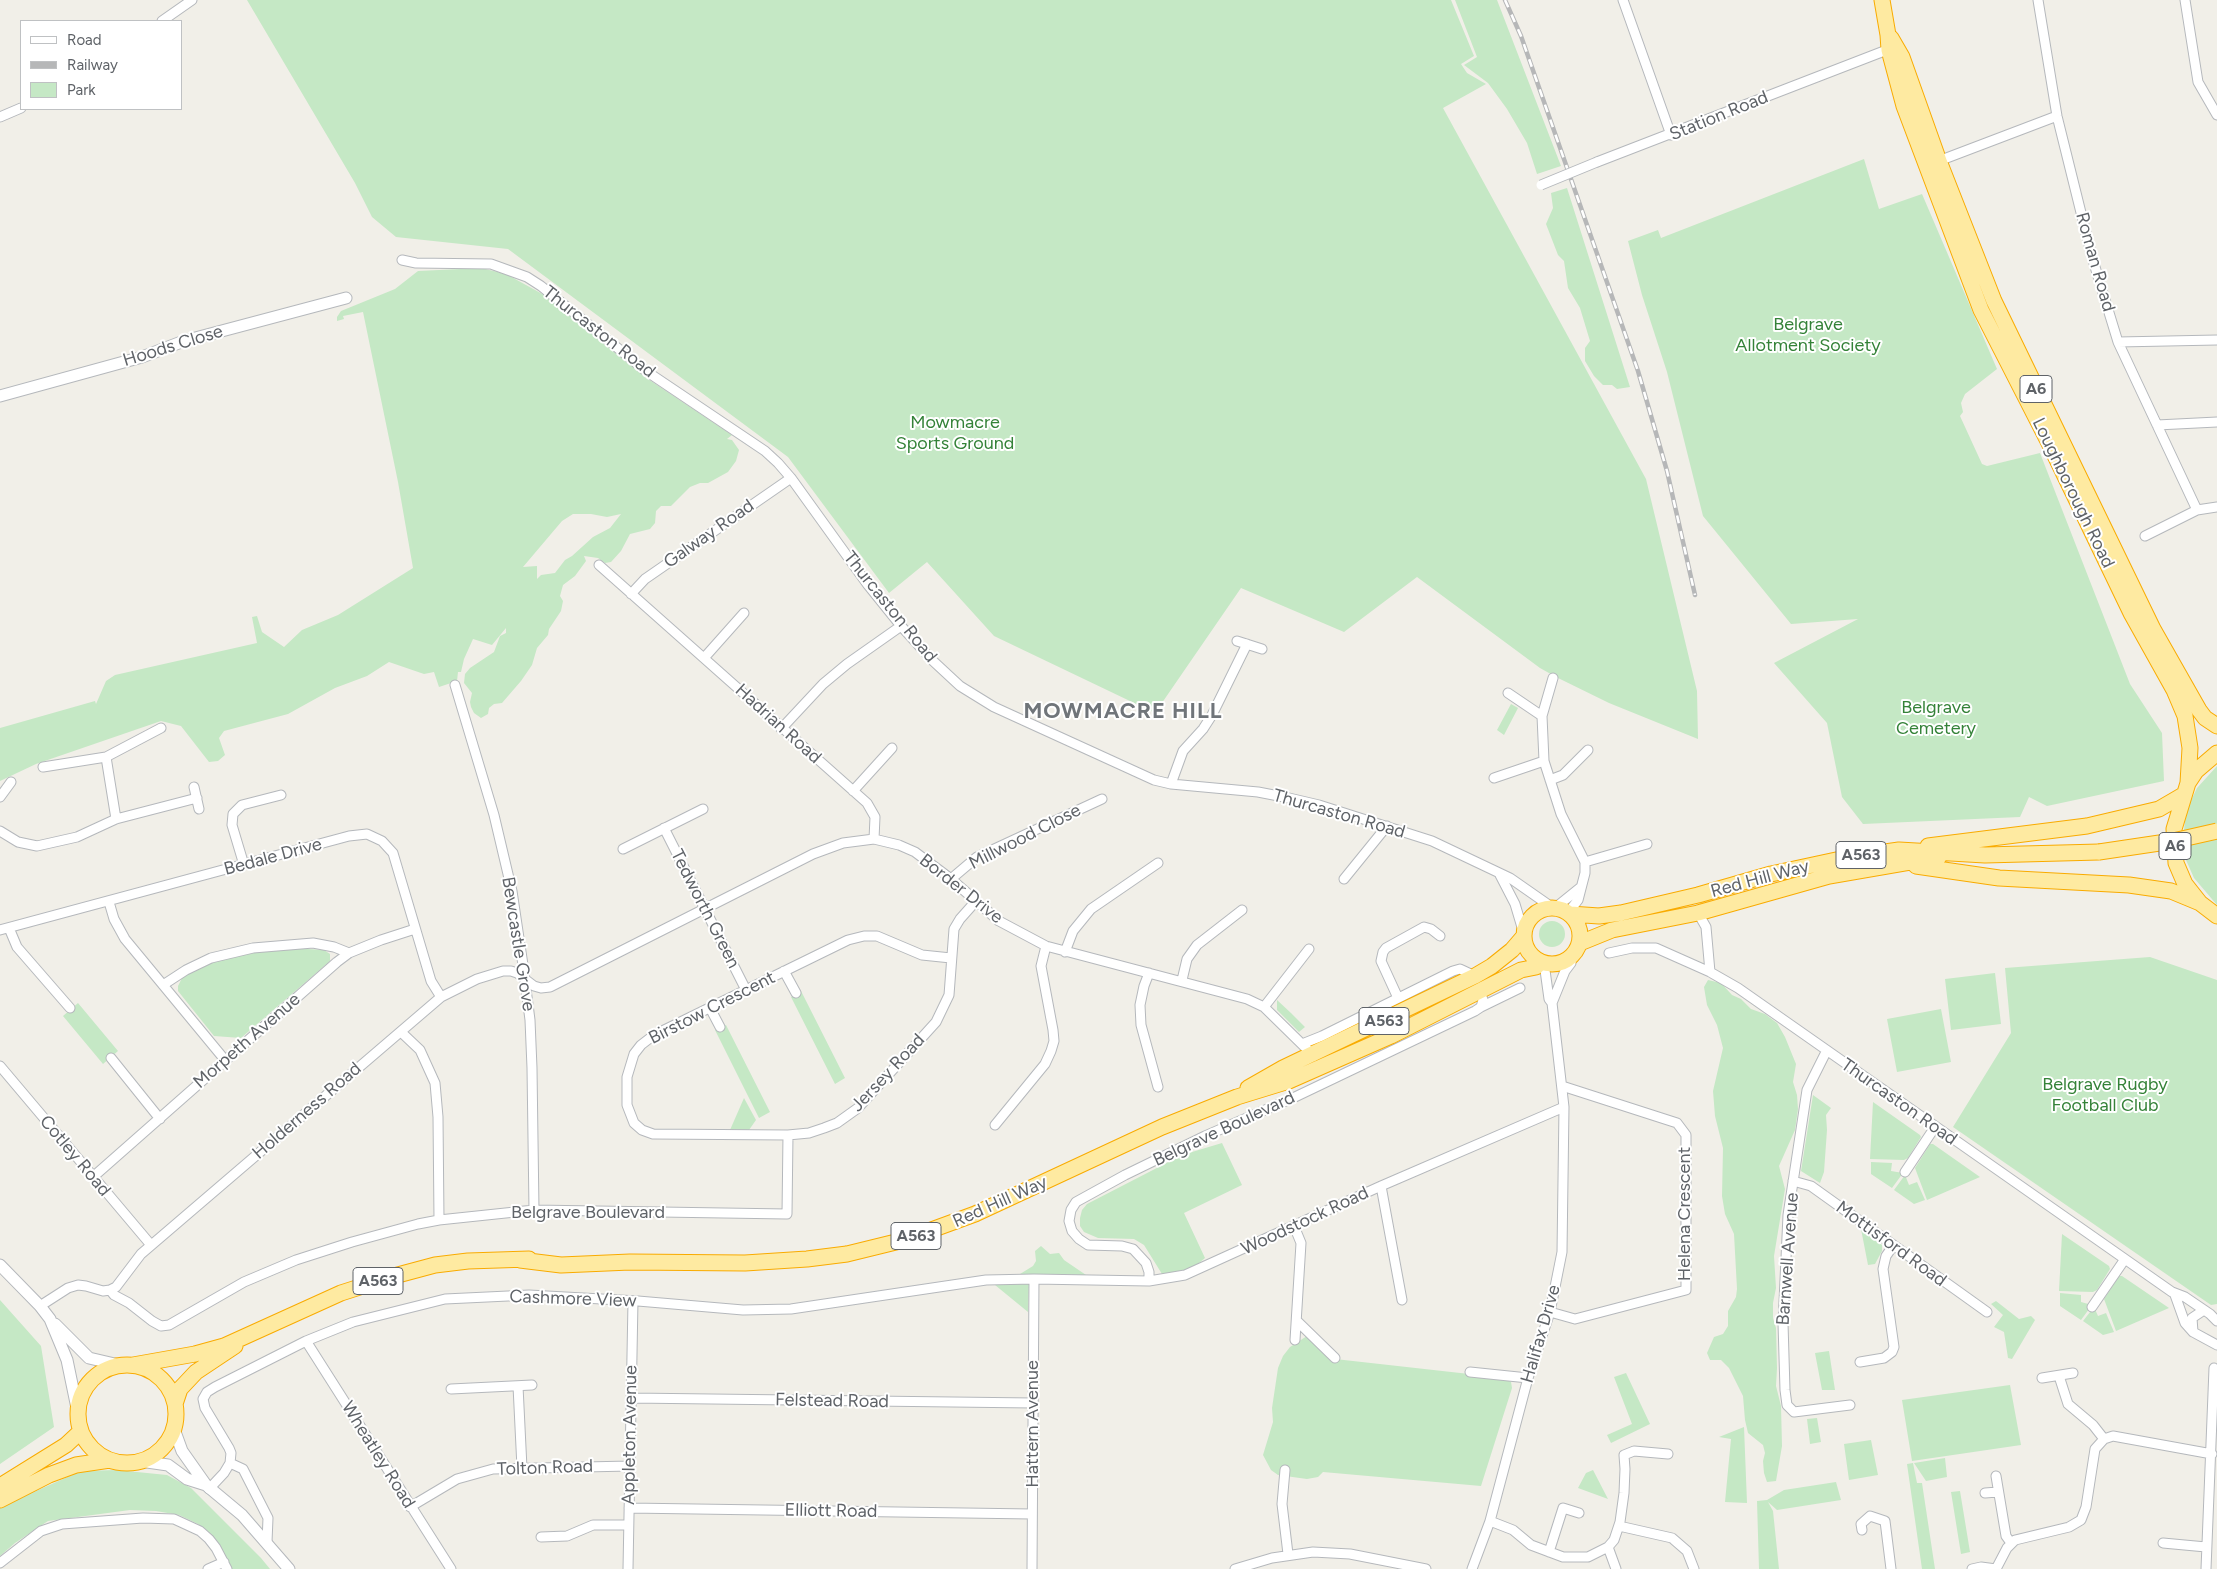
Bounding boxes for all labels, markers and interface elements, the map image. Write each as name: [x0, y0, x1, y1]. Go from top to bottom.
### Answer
legend: [20, 20, 182, 110]
text: Road: [67, 31, 102, 49]
text: Railway: [67, 56, 118, 74]
text: Park: [67, 81, 96, 99]
street label: Station Road: [1667, 86, 1771, 146]
street label: Roman Road: [2071, 210, 2119, 314]
street label: Thurcaston Road: [539, 281, 659, 383]
park label: Belgrave Allotment Society: [1735, 314, 1881, 356]
street label: Hoods Close: [120, 321, 226, 371]
road number: A6: [2020, 376, 2052, 402]
park label: Mowmacre Sports Ground: [896, 412, 1014, 454]
street label: Loughborough Road: [2027, 414, 2119, 572]
street label: Galway Road: [660, 495, 758, 573]
street label: Thurcaston Road: [839, 547, 941, 667]
street label: Hadrian Road: [730, 680, 826, 768]
park label: Belgrave Cemetery: [1896, 697, 1976, 740]
district label: MOWMACRE HILL: [1022, 699, 1224, 725]
street label: Thurcaston Road: [1270, 785, 1408, 843]
street label: Millwood Close: [965, 800, 1085, 874]
road number: A6: [2159, 832, 2191, 859]
street label: Bedale Drive: [222, 834, 324, 880]
road number: A563: [1836, 842, 1886, 868]
street label: Tedworth Green: [666, 846, 744, 972]
street label: Border Drive: [915, 850, 1007, 928]
street label: Red Hill Way: [1708, 855, 1812, 903]
street label: Bewcastle Grove: [497, 875, 539, 1013]
street label: Birstow Crescent: [645, 967, 779, 1049]
street label: Morpeth Avenue: [189, 989, 305, 1093]
road number: A563: [1359, 1008, 1409, 1034]
street label: Jersey Road: [847, 1030, 929, 1116]
street label: Thurcaston Road: [1837, 1054, 1961, 1150]
street label: Holderness Road: [248, 1058, 366, 1164]
park label: Belgrave Rugby Football Club: [2042, 1074, 2168, 1116]
street label: Belgrave Boulevard: [1150, 1087, 1298, 1171]
street label: Cotley Road: [35, 1111, 115, 1201]
street label: Helena Crescent: [1674, 1147, 1696, 1281]
street label: Red Hill Way: [949, 1172, 1051, 1232]
street label: Woodstock Road: [1238, 1182, 1372, 1260]
street label: Barnwell Avenue: [1773, 1192, 1803, 1326]
street label: Mottisford Road: [1832, 1197, 1950, 1291]
street label: Belgrave Boulevard: [511, 1202, 665, 1224]
road number: A563: [891, 1222, 941, 1250]
road number: A563: [353, 1268, 403, 1294]
street label: Halifax Drive: [1517, 1282, 1565, 1386]
street label: Cashmore View: [509, 1286, 637, 1312]
street label: Hattern Avenue: [1022, 1360, 1044, 1488]
street label: Appleton Avenue: [618, 1365, 642, 1505]
street label: Felstead Road: [775, 1389, 889, 1413]
street label: Wheatley Road: [337, 1398, 419, 1512]
street label: Tolton Road: [496, 1456, 594, 1480]
street label: Elliott Road: [784, 1499, 878, 1523]

